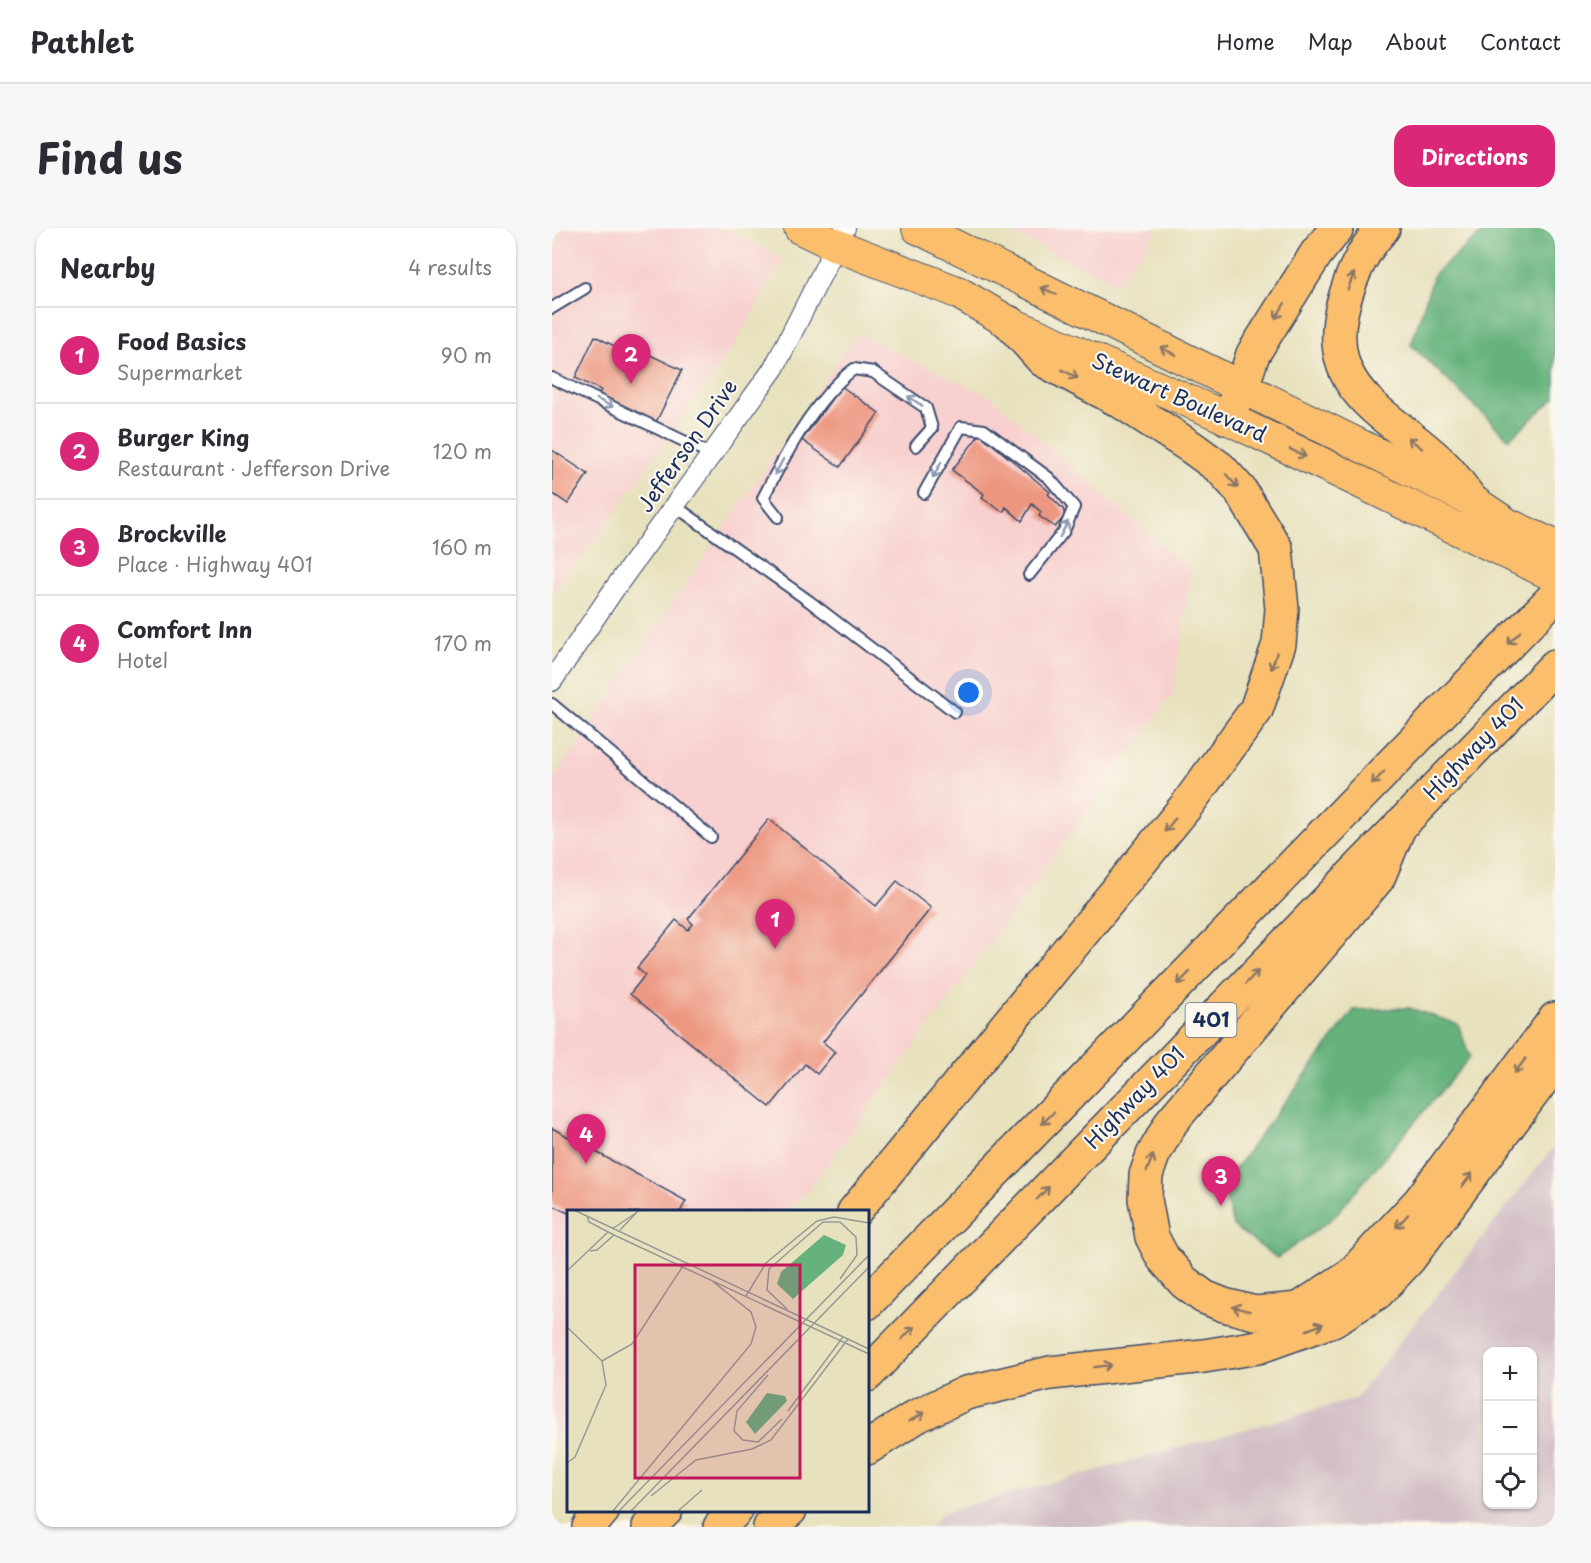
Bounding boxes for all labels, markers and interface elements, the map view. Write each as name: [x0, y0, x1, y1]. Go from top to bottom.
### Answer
text: Pathlet: [30, 20, 134, 63]
text: Home: [1216, 25, 1275, 57]
text: Map: [1308, 25, 1353, 57]
text: About: [1386, 25, 1447, 57]
text: Contact: [1480, 25, 1561, 57]
text: Find us: [36, 125, 183, 188]
button: Directions: [1394, 125, 1555, 187]
text: Nearby: [60, 248, 155, 287]
text: 4 results: [408, 252, 492, 282]
one-way arrow: [1346, 272, 1357, 291]
one-way arrow: [1040, 285, 1058, 297]
one-way arrow: [1274, 302, 1286, 319]
text: Food Basics: [117, 324, 246, 357]
pin: 2: [612, 334, 650, 384]
text: 1: [75, 340, 84, 370]
text: 90 m: [441, 340, 492, 370]
street label: Stewart Boulevard: [1087, 343, 1273, 449]
one-way arrow: [1160, 345, 1178, 356]
text: Supermarket: [117, 357, 243, 387]
one-way arrow: [1060, 369, 1078, 380]
street label: Jefferson Drive: [629, 372, 744, 518]
one-way arrow: [908, 395, 924, 407]
one-way arrow: [595, 398, 613, 410]
text: Burger King: [117, 420, 249, 453]
text: 2: [72, 436, 87, 466]
text: 120 m: [433, 436, 492, 466]
one-way arrow: [1408, 437, 1424, 450]
one-way arrow: [1289, 447, 1307, 459]
text: Restaurant · Jefferson Drive: [117, 453, 390, 483]
one-way arrow: [773, 457, 784, 475]
one-way arrow: [931, 461, 943, 478]
one-way arrow: [1225, 473, 1239, 488]
text: Brockville: [117, 516, 227, 549]
one-way arrow: [1059, 520, 1070, 538]
text: 3: [73, 532, 86, 562]
text: 160 m: [432, 532, 492, 562]
text: Place · Highway 401: [117, 549, 312, 579]
text: Comfort Inn: [117, 612, 252, 645]
text: 4: [73, 628, 86, 658]
text: 170 m: [434, 628, 492, 658]
one-way arrow: [1507, 631, 1522, 646]
text: Hotel: [117, 645, 168, 675]
one-way arrow: [1268, 651, 1279, 670]
your location: [954, 678, 983, 707]
street label: Highway 401: [1415, 689, 1530, 806]
one-way arrow: [1371, 771, 1386, 786]
one-way arrow: [1164, 816, 1177, 832]
pin: 1: [756, 900, 794, 949]
one-way arrow: [1177, 970, 1191, 985]
one-way arrow: [1245, 970, 1260, 985]
road number: 401: [1186, 1003, 1236, 1037]
street label: Highway 401: [1076, 1038, 1191, 1155]
one-way arrow: [1514, 1058, 1526, 1074]
one-way arrow: [1040, 1110, 1055, 1125]
pin: 4: [567, 1114, 606, 1164]
one-way arrow: [1146, 1154, 1157, 1173]
pin: 3: [1202, 1156, 1240, 1206]
one-way arrow: [1461, 1172, 1474, 1188]
one-way arrow: [1036, 1185, 1051, 1200]
inset map: [567, 1210, 868, 1512]
one-way arrow: [1395, 1213, 1409, 1228]
one-way arrow: [1231, 1303, 1250, 1315]
one-way arrow: [1305, 1321, 1323, 1332]
one-way arrow: [900, 1325, 915, 1340]
map controls: [1483, 1347, 1537, 1509]
button: +: [1483, 1347, 1537, 1401]
one-way arrow: [1093, 1361, 1113, 1372]
button: −: [1483, 1401, 1537, 1455]
one-way arrow: [907, 1411, 925, 1422]
button: locate: [1483, 1455, 1537, 1509]

